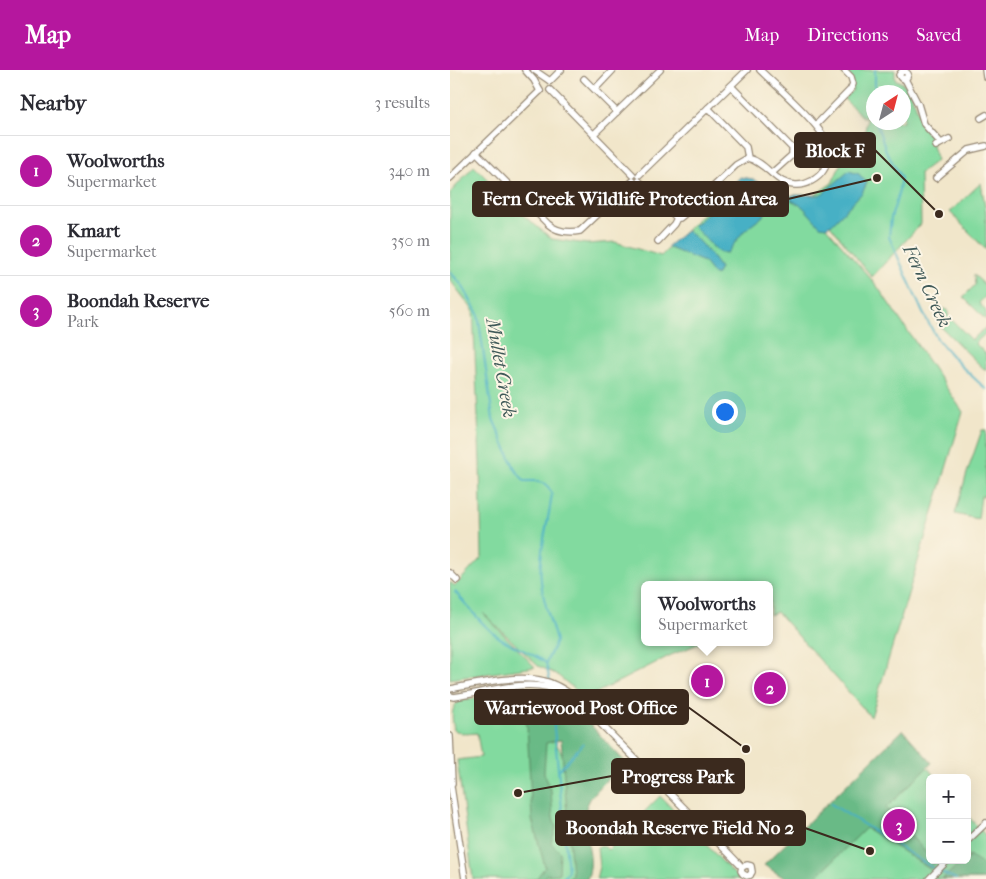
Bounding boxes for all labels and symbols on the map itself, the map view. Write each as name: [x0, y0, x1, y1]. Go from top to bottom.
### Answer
north arrow: [866, 85, 911, 130]
callout: Block F: [795, 133, 875, 167]
text: Block F: [805, 140, 866, 162]
callout: Fern Creek Wildlife Protection Area: [473, 182, 788, 216]
text: Fern Creek Wildlife Protection Area: [482, 188, 779, 210]
water label: Fern Creek: [898, 240, 956, 331]
water label: Mullet Creek: [481, 315, 521, 419]
your location: [712, 399, 738, 425]
pin: 1: [691, 662, 723, 700]
pin: 2: [754, 669, 786, 707]
callout: Warriewood Post Office: [475, 690, 688, 724]
text: Warriewood Post Office: [484, 697, 678, 719]
callout: Progress Park: [612, 759, 744, 793]
text: Progress Park: [622, 766, 735, 788]
pin: 3: [883, 806, 915, 844]
callout: Boondah Reserve Field No 2: [556, 811, 805, 845]
text: Boondah Reserve Field No 2: [566, 817, 794, 839]

